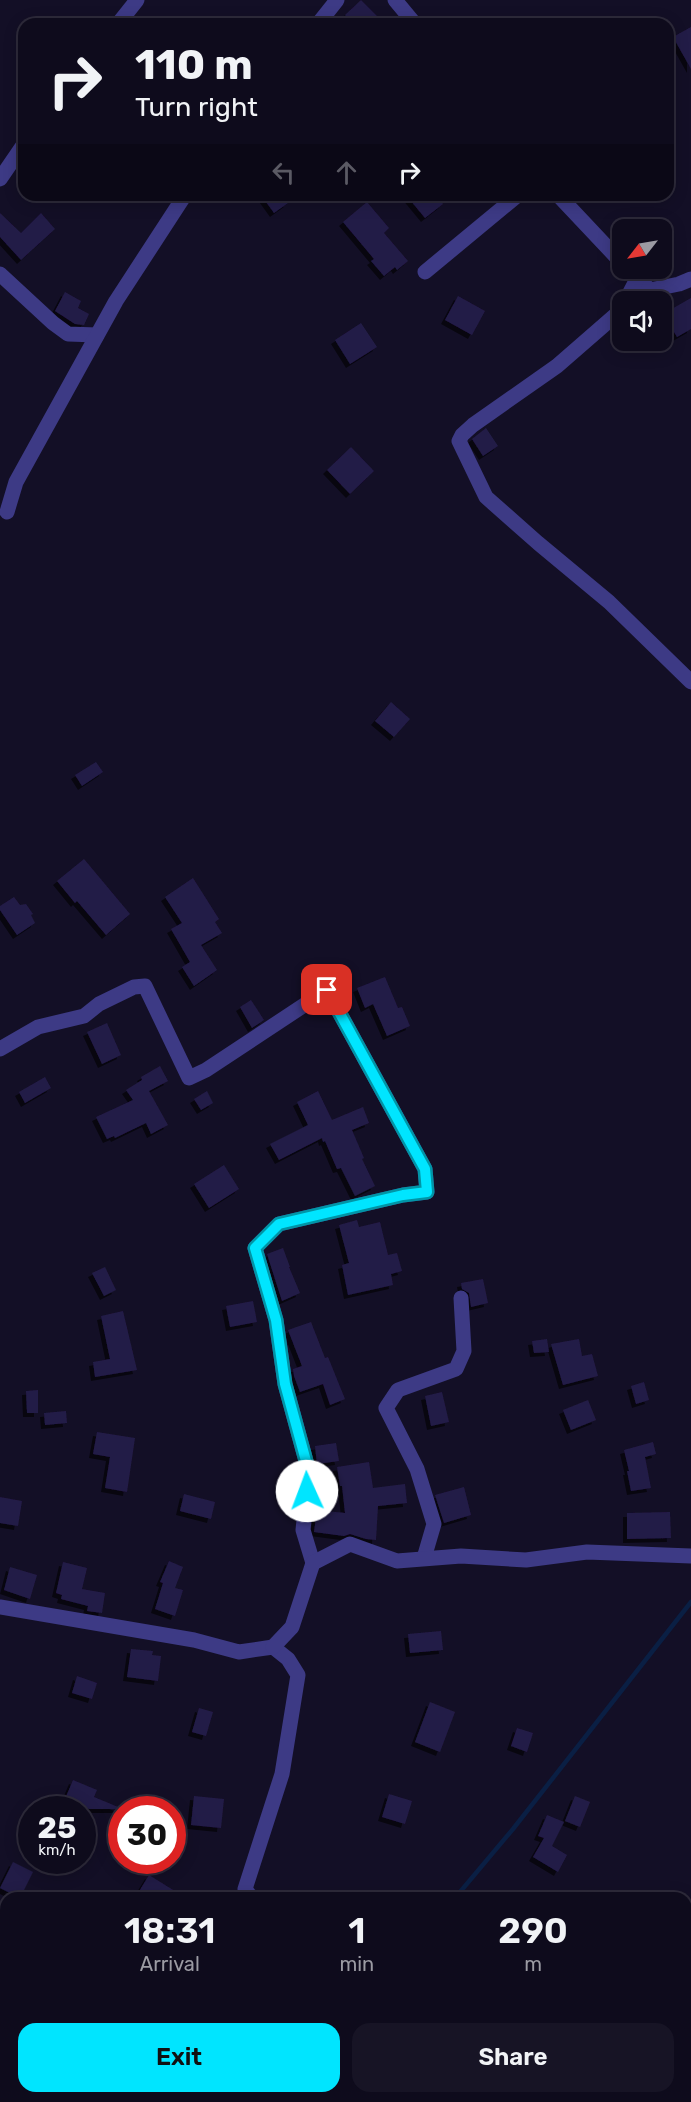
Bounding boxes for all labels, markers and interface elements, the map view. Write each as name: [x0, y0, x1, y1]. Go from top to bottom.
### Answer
text: 110 m: [135, 40, 253, 90]
icon: right: [36, 42, 114, 120]
text: Turn right: [135, 91, 258, 123]
icon: left: [267, 156, 300, 189]
icon: ahead: [330, 156, 363, 189]
icon: right: [393, 156, 426, 189]
north arrow: [612, 219, 672, 279]
map controls: [612, 219, 672, 351]
button: sound: [612, 291, 672, 351]
pin: [301, 964, 352, 1015]
icon: arrive: [310, 973, 343, 1006]
position arrow: [275, 1459, 339, 1523]
speed limit sign: 30: [108, 1796, 186, 1874]
text: 25: [38, 1810, 76, 1846]
text: km/h: [38, 1841, 76, 1859]
text: 18:31: [124, 1909, 215, 1952]
text: 1: [348, 1909, 366, 1952]
text: 290: [498, 1909, 568, 1952]
text: Arrival: [140, 1952, 200, 1976]
text: min: [340, 1952, 374, 1976]
text: m: [524, 1952, 542, 1976]
button: Exit: [18, 2023, 340, 2092]
button: Share: [352, 2023, 674, 2092]

